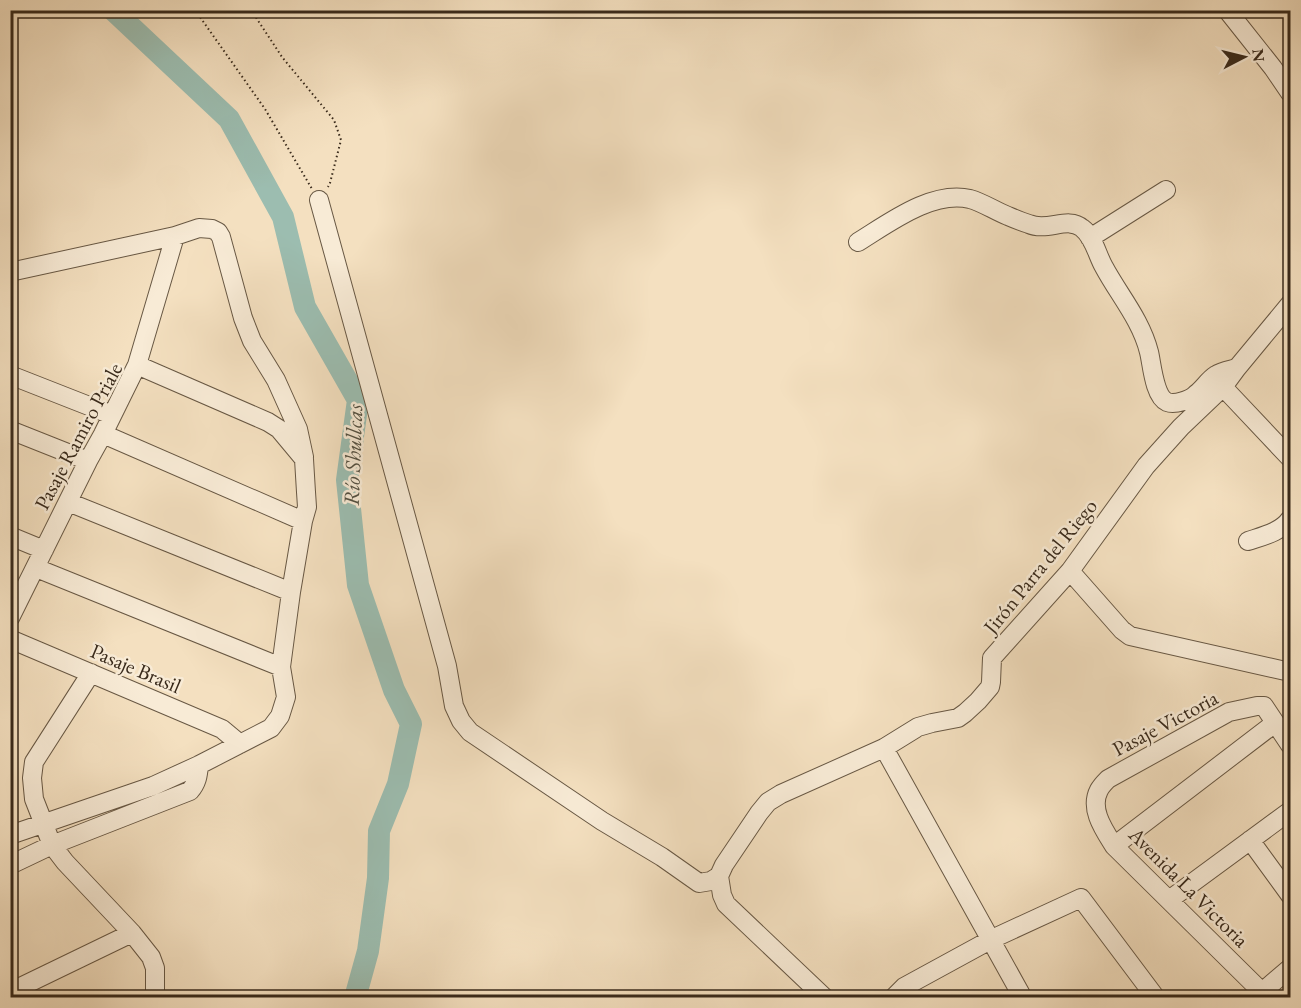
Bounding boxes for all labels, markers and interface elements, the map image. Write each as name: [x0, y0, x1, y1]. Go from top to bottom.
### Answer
north arrow: [1214, 27, 1274, 87]
text: N: [1247, 48, 1270, 63]
street label: Pasaje Ramiro Priale: [28, 358, 128, 514]
water label: Río Shullcas: [337, 403, 369, 506]
street label: Jirón Parra del Riego: [976, 493, 1103, 641]
street label: Pasaje Brasil: [87, 637, 185, 699]
street label: Pasaje Victoria: [1107, 684, 1223, 762]
street label: Avenida La Victoria: [1122, 820, 1255, 953]

